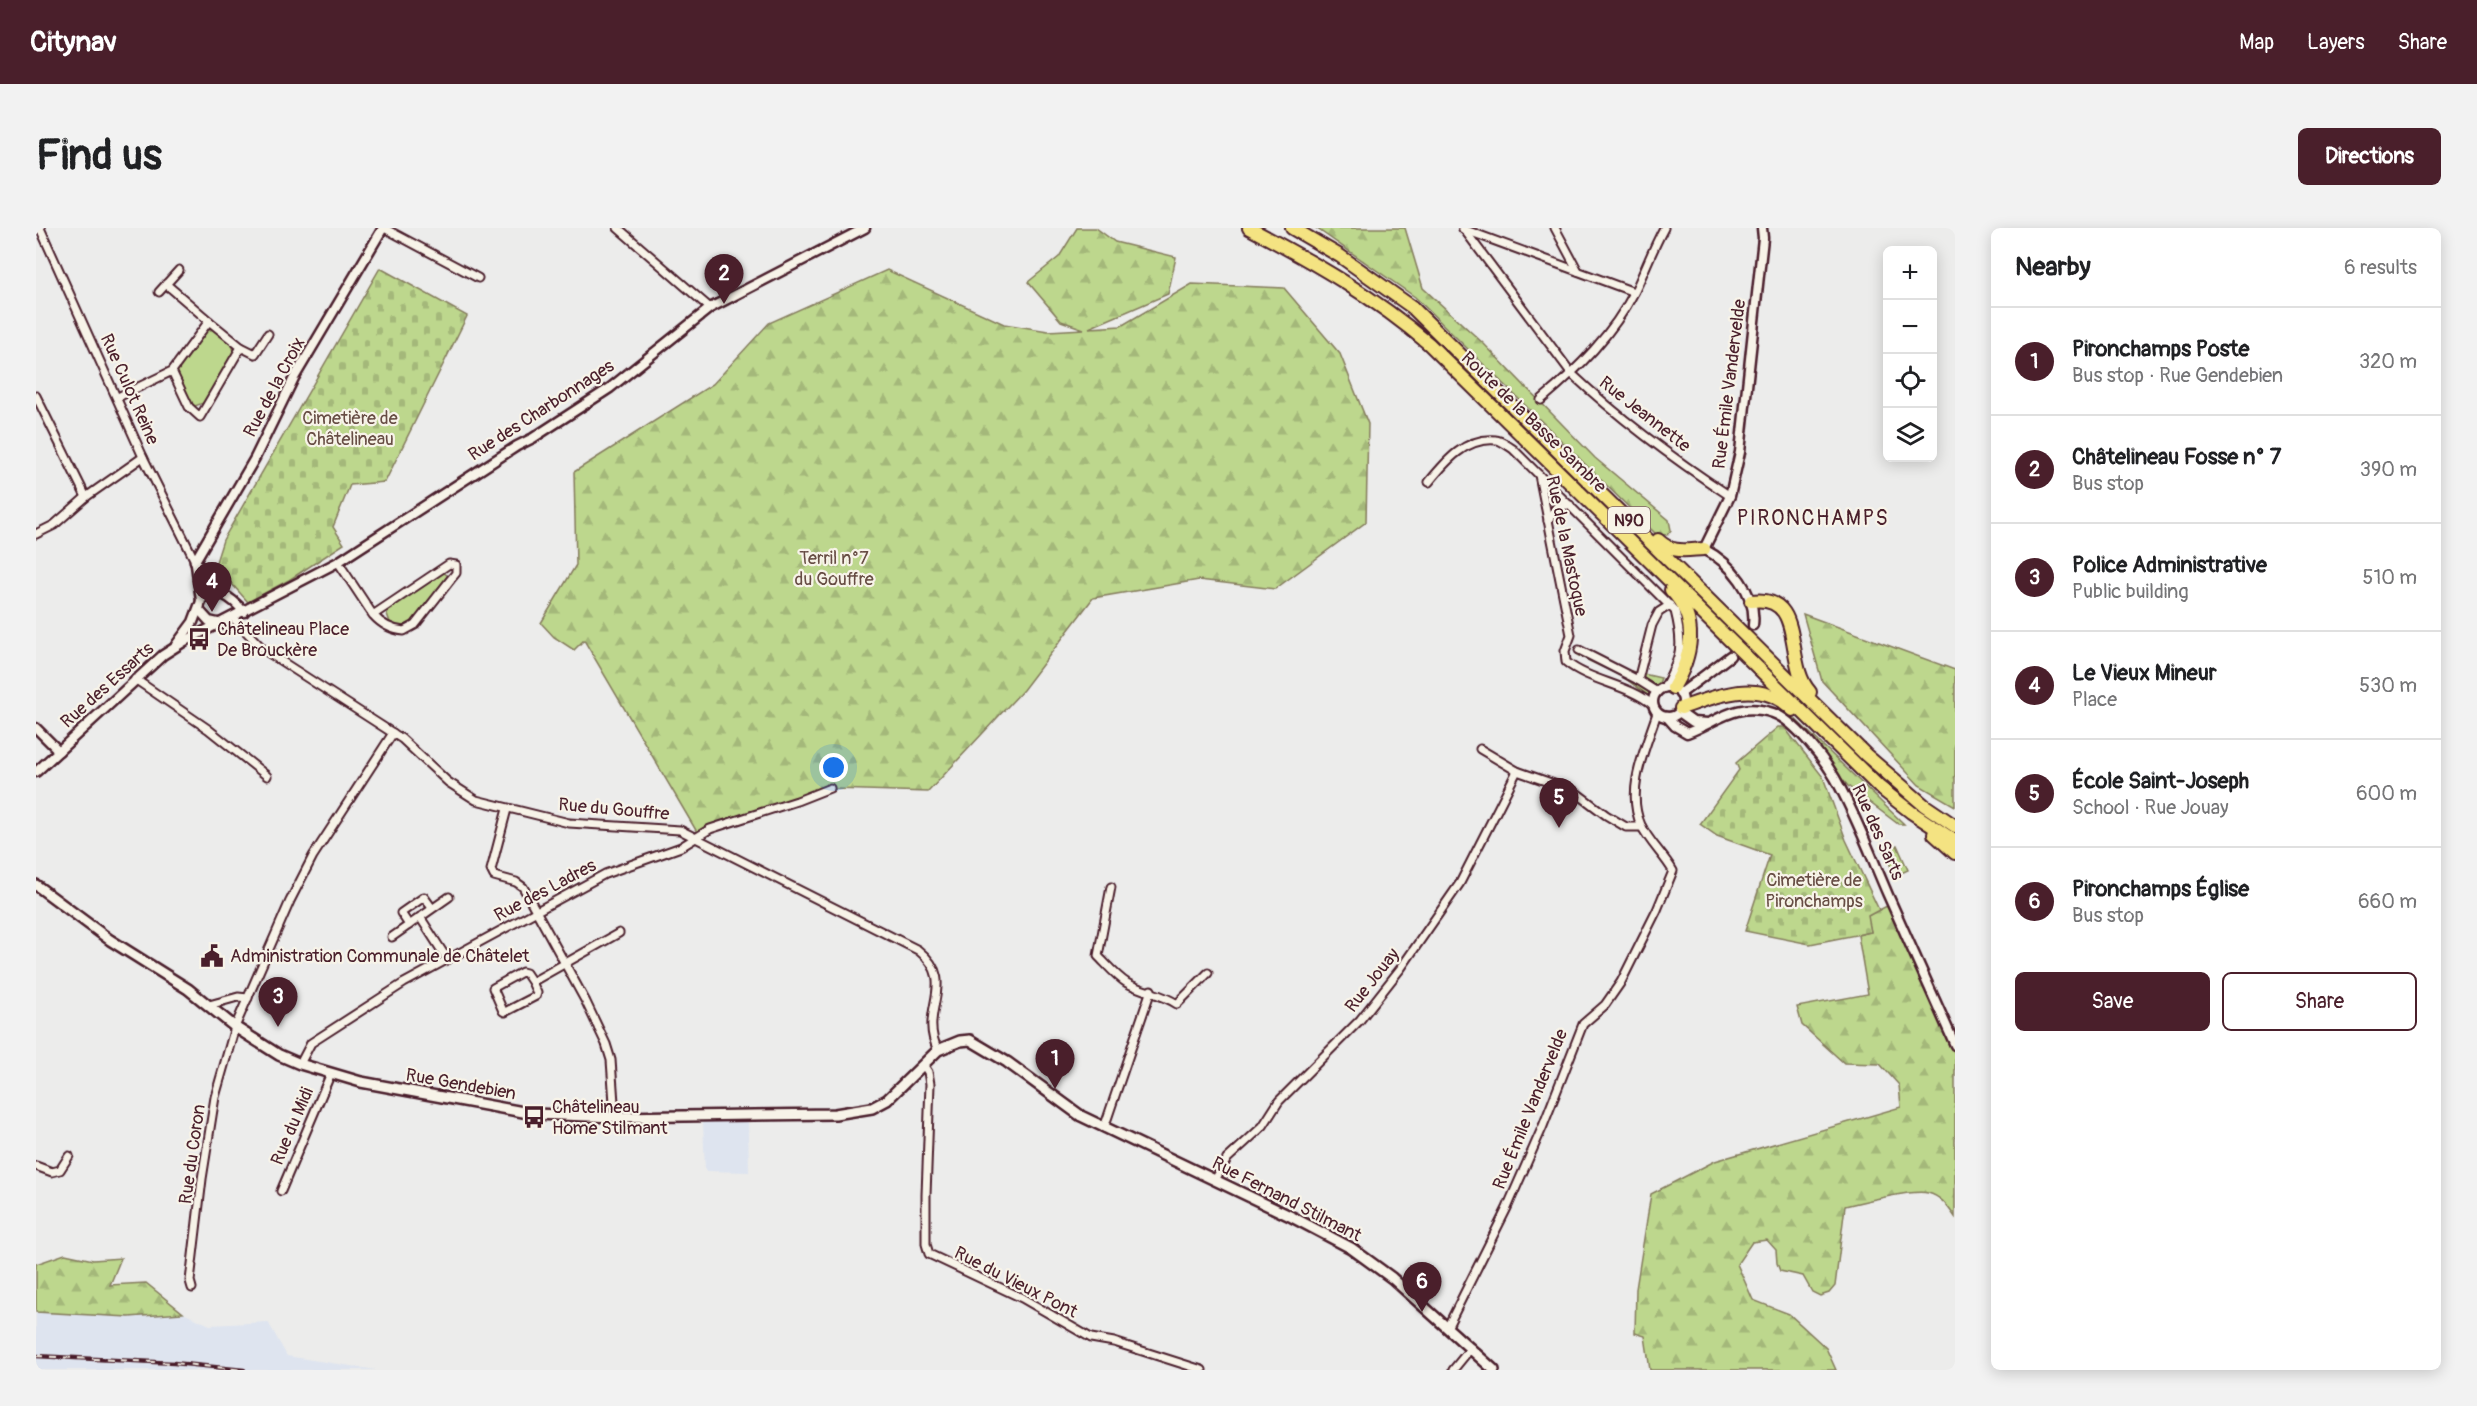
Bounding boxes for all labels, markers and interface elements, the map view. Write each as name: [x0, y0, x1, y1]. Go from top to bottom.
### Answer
text: Citynav: [30, 25, 117, 60]
text: Map: [2239, 29, 2274, 56]
text: Layers: [2307, 29, 2365, 56]
text: Share: [2398, 29, 2447, 56]
button: Directions: [2298, 128, 2441, 185]
text: Find us: [36, 130, 162, 182]
map controls: [1883, 246, 1937, 462]
button: +: [1883, 246, 1937, 300]
text: Nearby: [2015, 251, 2091, 283]
pin: 2: [704, 254, 744, 304]
text: 6 results: [2344, 255, 2417, 280]
street label: Rue Émile Vandervelde: [1708, 298, 1751, 470]
button: −: [1883, 300, 1937, 354]
street label: Rue Culot Reine: [95, 330, 164, 448]
street label: Rue de la Croix: [239, 333, 310, 441]
text: Pironchamps Poste: [2072, 335, 2249, 363]
street label: Route de la Basse Sambre: [1456, 347, 1611, 498]
text: 1: [2031, 349, 2038, 374]
text: 320 m: [2359, 349, 2417, 374]
button: locate: [1883, 354, 1937, 408]
street label: Rue des Charbonnages: [464, 355, 619, 466]
text: Bus stop · Rue Gendebien: [2072, 363, 2283, 388]
street label: Rue Jeannette: [1594, 371, 1695, 457]
park label: Cimetière de Châtelineau: [302, 407, 398, 451]
button: layers: [1883, 408, 1937, 462]
text: Châtelineau Fosse n° 7: [2072, 443, 2281, 471]
text: 2: [2029, 457, 2040, 482]
text: 390 m: [2360, 457, 2417, 482]
text: Bus stop: [2072, 471, 2144, 496]
street label: Rue de la Mastoque: [1540, 474, 1593, 619]
district label: PIRONCHAMPS: [1737, 505, 1889, 532]
road number: N90: [1608, 507, 1650, 533]
park label: Terril n°7 du Gouffre: [794, 547, 874, 591]
text: Police Administrative: [2072, 551, 2267, 579]
pin: 4: [192, 562, 231, 612]
text: 3: [2029, 565, 2040, 590]
text: 510 m: [2363, 565, 2417, 590]
text: Public building: [2072, 579, 2188, 604]
place label: Châtelineau Place De Brouckère: [217, 618, 349, 662]
bus stop icon: Châtelineau Place De Brouckère: [186, 626, 212, 652]
street label: Rue des Essarts: [56, 637, 159, 733]
text: Le Vieux Mineur: [2072, 659, 2217, 687]
text: 4: [2029, 673, 2040, 698]
text: 530 m: [2359, 673, 2417, 698]
text: Place: [2072, 687, 2117, 712]
your location: [819, 753, 848, 782]
text: École Saint-Joseph: [2072, 767, 2249, 795]
pin: 5: [1540, 778, 1579, 828]
street label: Rue des Sarts: [1846, 781, 1909, 884]
text: 5: [2029, 781, 2040, 806]
text: 600 m: [2356, 781, 2417, 806]
street label: Rue du Gouffre: [557, 793, 671, 826]
text: School · Rue Jouay: [2072, 795, 2229, 820]
street label: Rue des Ladres: [490, 854, 600, 927]
park label: Cimetière de Pironchamps: [1765, 869, 1863, 913]
text: Pironchamps Église: [2072, 875, 2249, 903]
text: 6: [2029, 889, 2040, 914]
text: 660 m: [2358, 889, 2417, 914]
text: Bus stop: [2072, 903, 2144, 928]
public building icon: Administration Communale de Châtelet: [199, 943, 225, 969]
street label: Rue Jouay: [1340, 943, 1405, 1017]
place label: Administration Communale de Châtelet: [230, 945, 530, 968]
button: Save: [2015, 972, 2210, 1031]
button: Share: [2222, 972, 2417, 1031]
pin: 3: [258, 978, 298, 1027]
street label: Rue Émile Vandervelde: [1488, 1026, 1573, 1193]
pin: 1: [1036, 1040, 1074, 1089]
street label: Rue Gendebien: [404, 1063, 518, 1105]
street label: Rue du Midi: [266, 1084, 319, 1169]
place label: Châtelineau Home Stilmant: [552, 1096, 668, 1140]
street label: Rue du Coron: [174, 1103, 211, 1205]
bus stop icon: Châtelineau Home Stilmant: [521, 1104, 547, 1130]
street label: Rue Fernand Stilmant: [1208, 1152, 1366, 1248]
street label: Rue du Vieux Pont: [950, 1241, 1082, 1324]
pin: 6: [1402, 1262, 1442, 1312]

